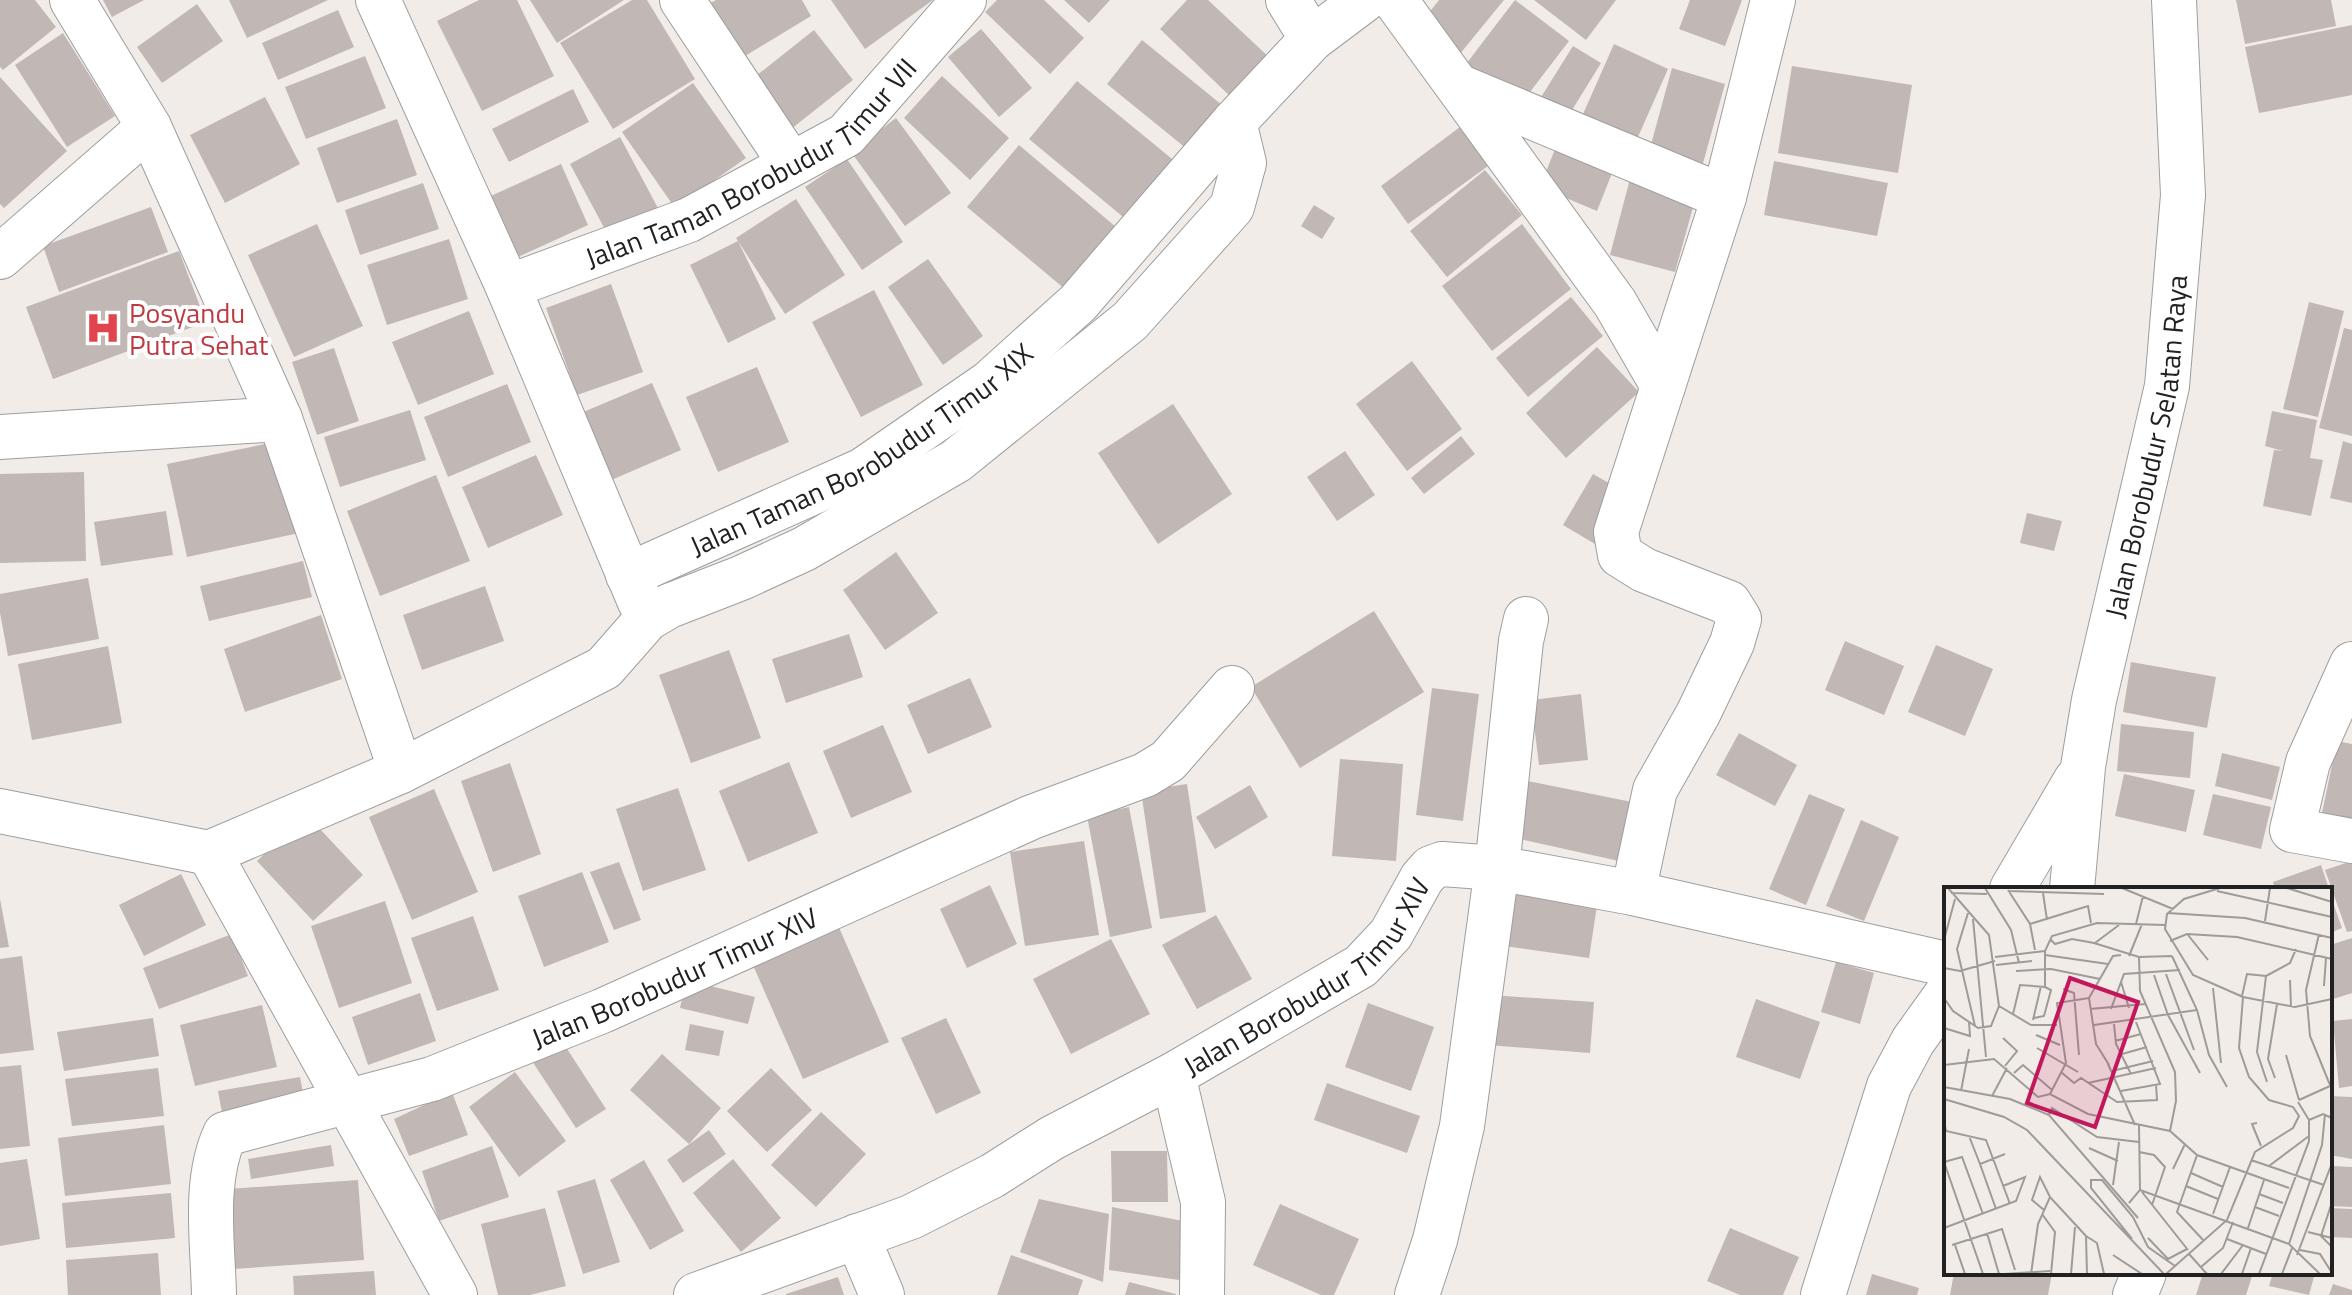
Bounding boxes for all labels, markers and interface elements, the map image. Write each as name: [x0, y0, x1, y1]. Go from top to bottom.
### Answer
street label: Jalan Taman Borobudur Timur VII: [579, 48, 926, 278]
street label: Jalan Borobudur Selatan Raya: [2092, 273, 2198, 622]
place label: Posyandu Putra Sehat: [129, 291, 269, 366]
hospital icon: Posyandu Putra Sehat: [84, 309, 122, 347]
street label: Jalan Taman Borobudur Timur XIX: [682, 332, 1042, 566]
street label: Jalan Borobudur Timur XIV: [1175, 869, 1440, 1086]
inset map: [1944, 887, 2332, 1275]
street label: Jalan Borobudur Timur XIV: [525, 895, 825, 1059]

